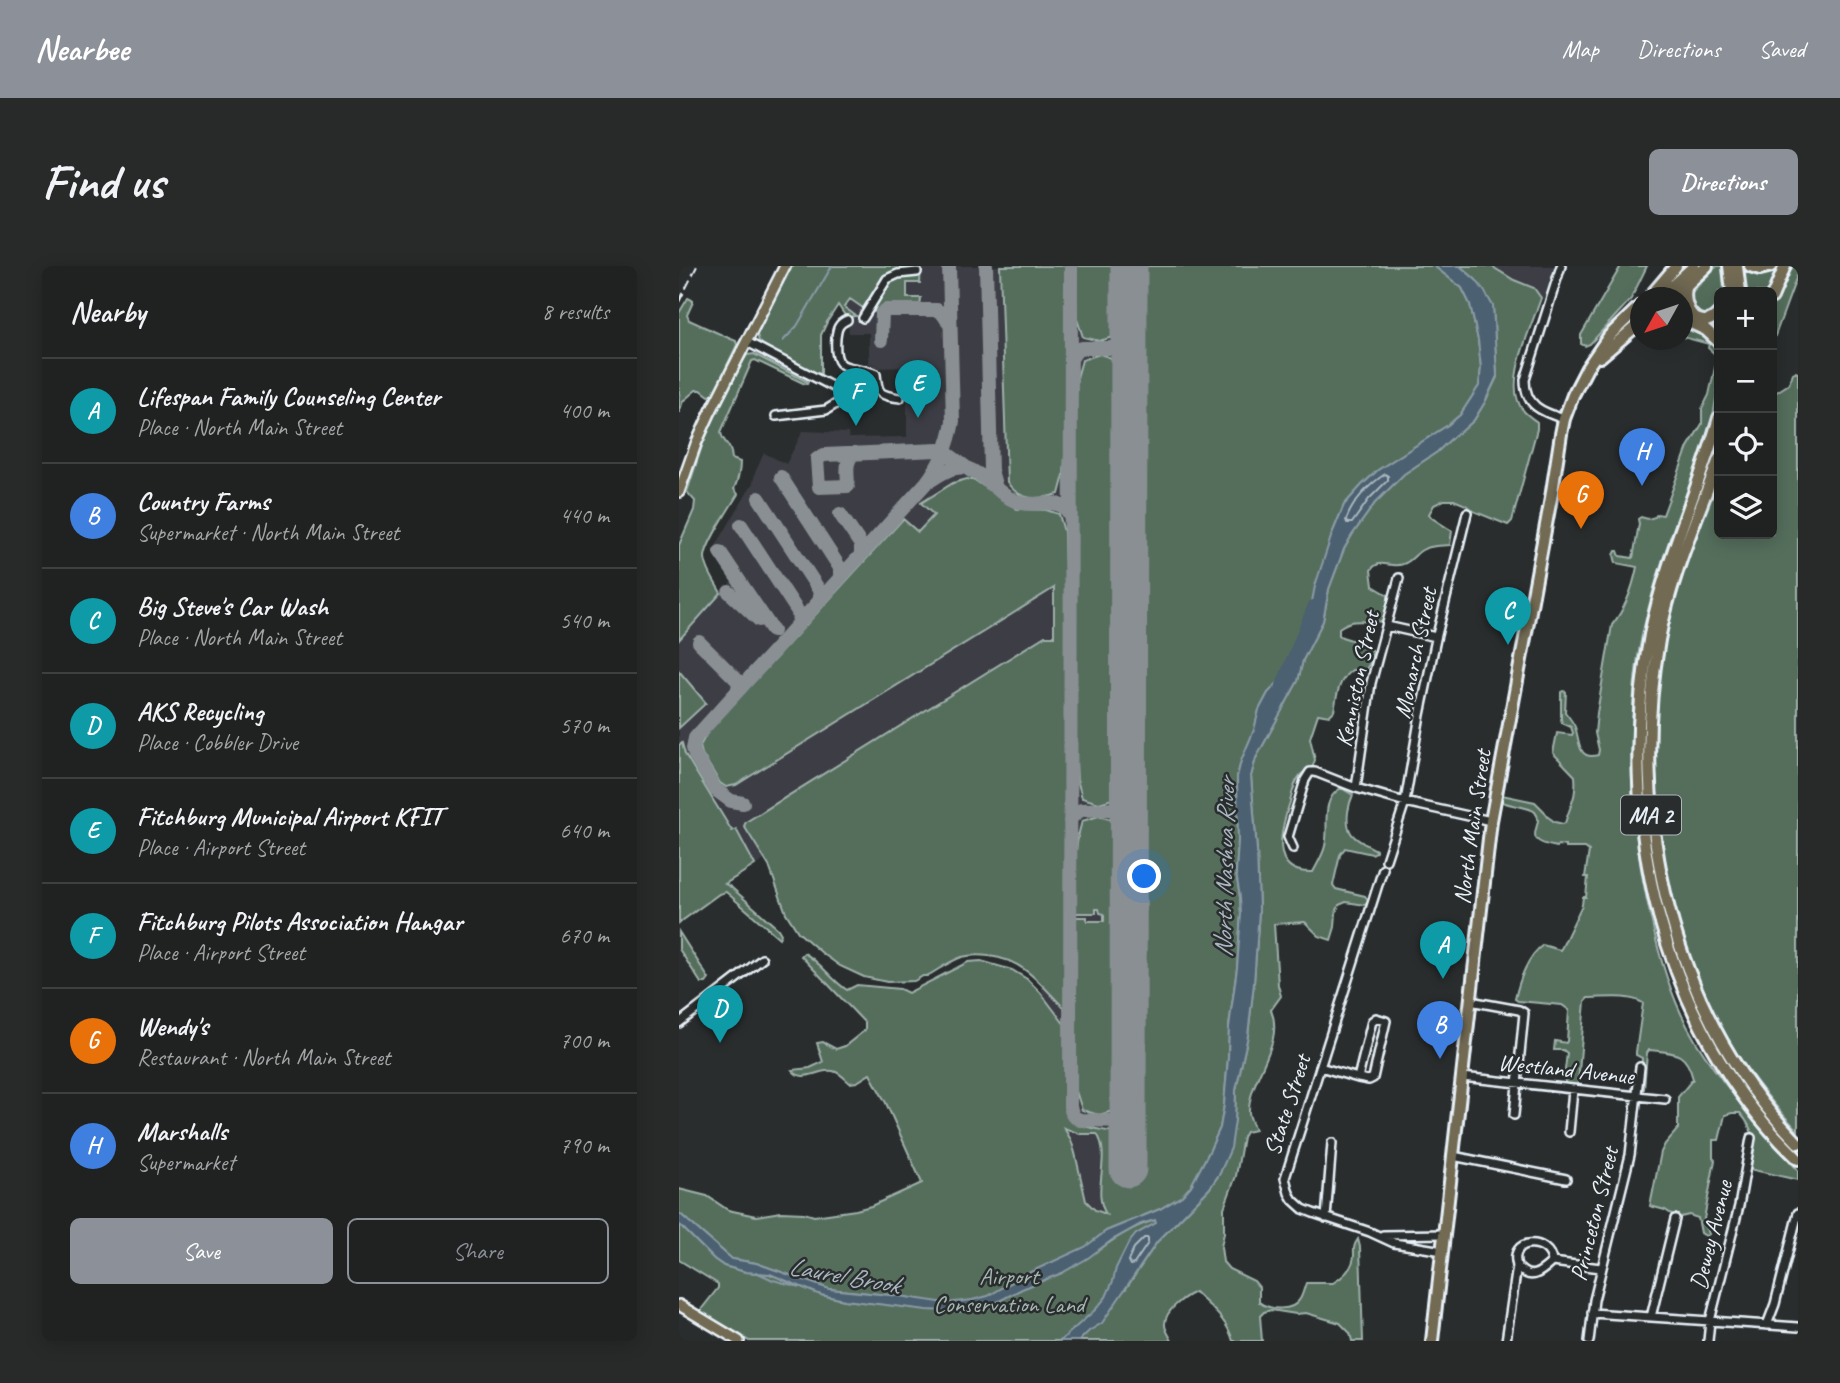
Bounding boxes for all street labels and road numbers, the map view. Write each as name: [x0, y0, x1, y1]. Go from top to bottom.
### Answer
street label: Monarch Street: [1387, 583, 1444, 721]
street label: Kenniston Street: [1328, 606, 1386, 750]
street label: North Main Street: [1446, 746, 1498, 906]
road number: MA 2: [1621, 796, 1681, 834]
street label: Westland Avenue: [1497, 1047, 1637, 1091]
street label: State Street: [1257, 1049, 1318, 1159]
street label: Princeton Street: [1563, 1142, 1626, 1284]
street label: Dewey Avenue: [1683, 1175, 1740, 1293]

